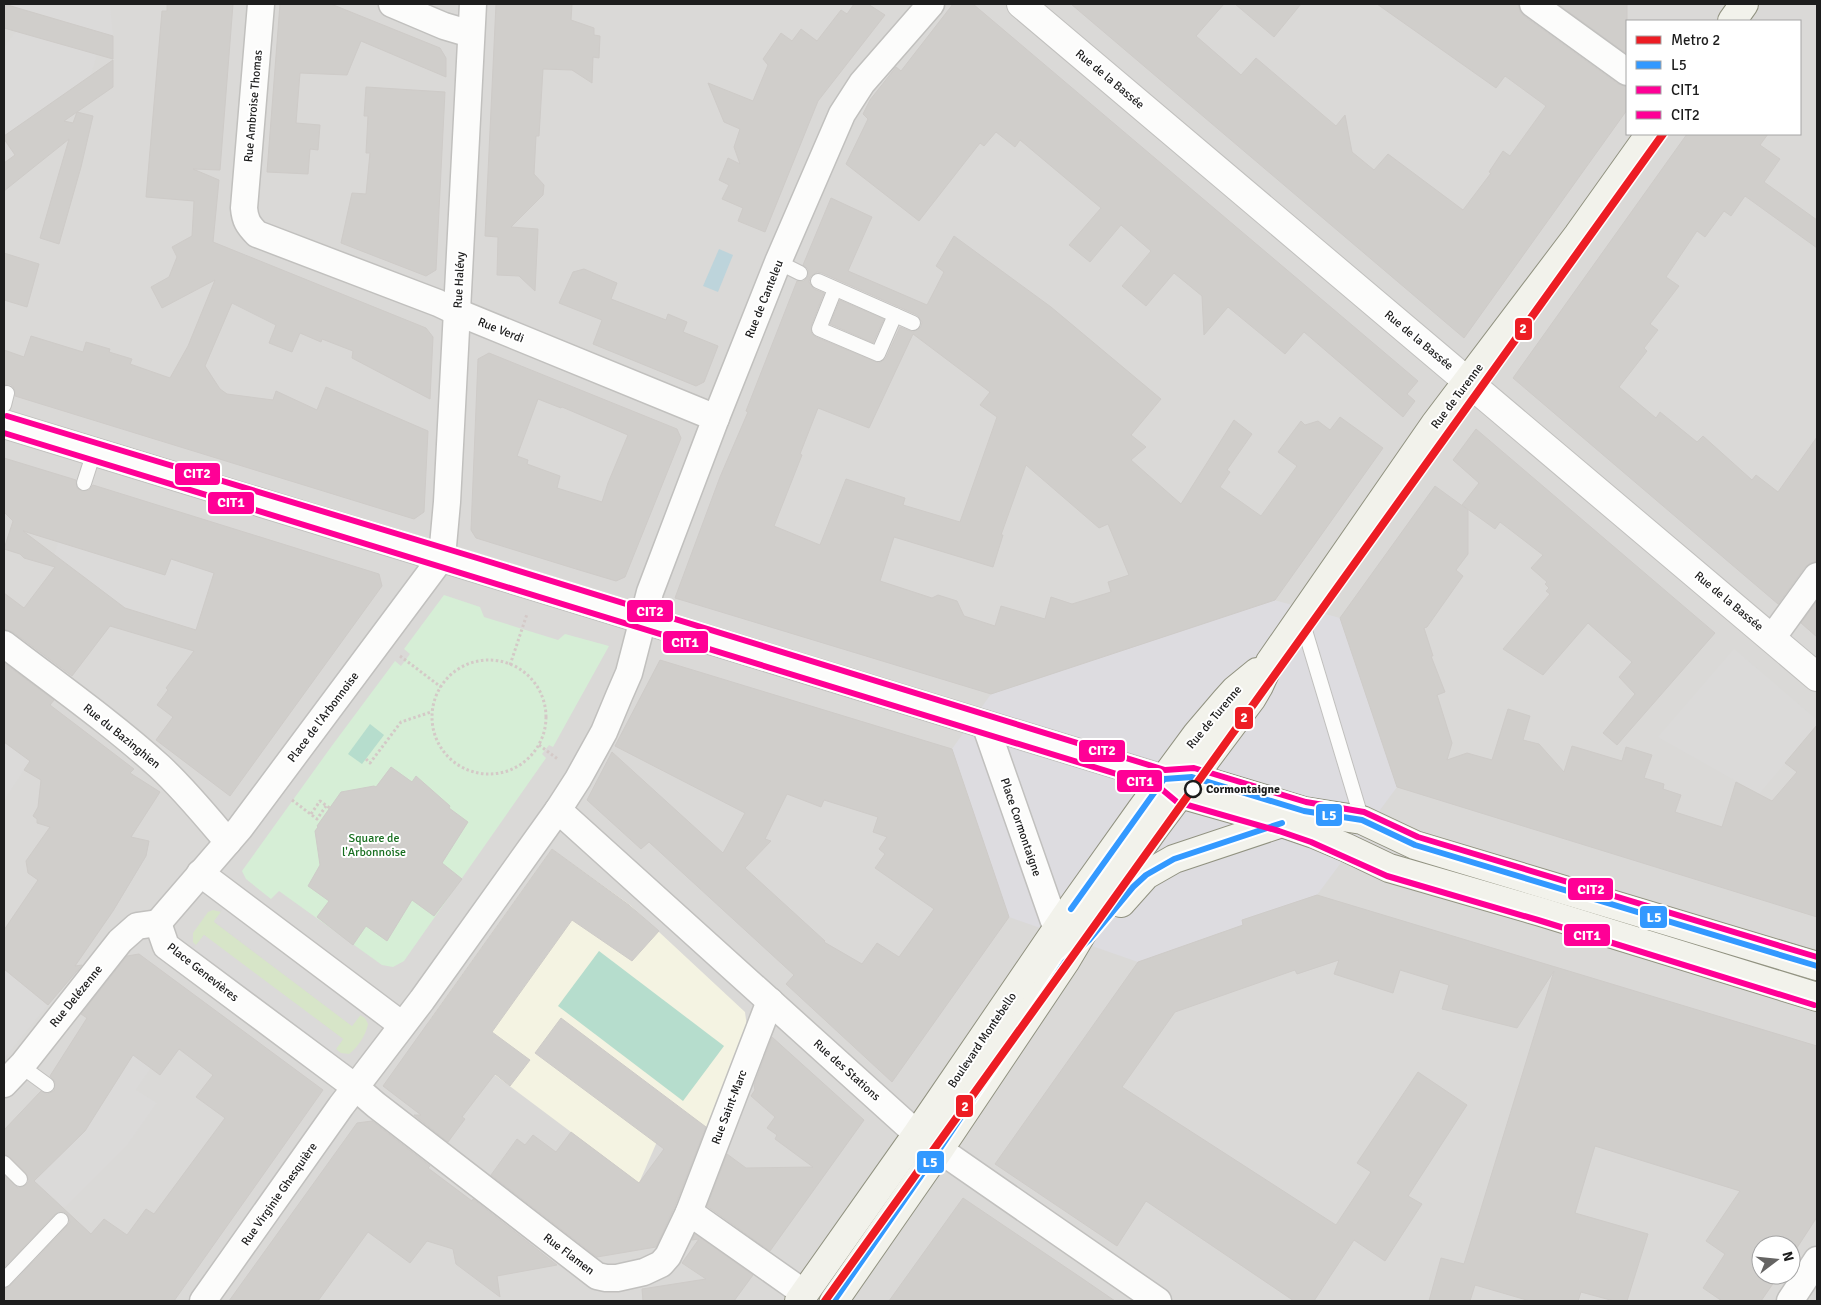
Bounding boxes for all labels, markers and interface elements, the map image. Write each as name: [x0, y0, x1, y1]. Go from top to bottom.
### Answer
legend: [1626, 20, 1801, 135]
text: Metro 2: [1671, 31, 1720, 49]
street label: Rue de la Bassée: [1072, 46, 1147, 113]
street label: Rue Ambroise Thomas: [241, 49, 266, 163]
text: L5: [1671, 56, 1687, 74]
text: CIT1: [1671, 81, 1700, 99]
text: CIT2: [1671, 106, 1700, 124]
street label: Rue Halévy: [451, 251, 468, 309]
street label: Rue de Canteleu: [742, 258, 787, 340]
street label: Rue de la Bassée: [1381, 307, 1456, 374]
street label: Rue Verdi: [476, 314, 526, 346]
line badge: 2: [1514, 317, 1533, 341]
text: 2: [1519, 320, 1527, 337]
street label: Rue de Turenne: [1428, 361, 1487, 432]
line badge: CIT2: [174, 462, 221, 486]
text: CIT2: [183, 465, 211, 482]
line badge: CIT1: [207, 491, 255, 515]
text: CIT1: [217, 494, 245, 511]
street label: Rue de la Bassée: [1691, 568, 1766, 635]
line badge: CIT2: [626, 599, 674, 623]
text: CIT2: [636, 603, 664, 620]
line badge: CIT1: [662, 630, 709, 654]
text: CIT1: [671, 634, 699, 651]
street label: Place de l'Arbonnoise: [284, 669, 362, 766]
street label: Rue de Turenne: [1184, 683, 1245, 752]
street label: Rue du Bazinghien: [80, 701, 163, 772]
line badge: 2: [1234, 706, 1254, 730]
text: 2: [1240, 709, 1248, 726]
line badge: CIT2: [1078, 739, 1126, 763]
text: CIT2: [1088, 742, 1116, 759]
line badge: CIT1: [1116, 769, 1163, 793]
text: CIT1: [1126, 773, 1154, 790]
street label: Place Cormontaigne: [997, 776, 1044, 878]
marker: Cormontaigne: [1184, 780, 1202, 798]
place label: Cormontaigne: [1206, 782, 1280, 797]
line badge: L5: [1315, 803, 1343, 827]
text: L5: [1322, 807, 1336, 824]
park label: Square de l'Arbonnoise: [342, 831, 406, 860]
line badge: CIT2: [1567, 877, 1614, 901]
text: CIT2: [1577, 881, 1605, 898]
line badge: L5: [1639, 905, 1668, 929]
text: L5: [1647, 909, 1661, 926]
line badge: CIT1: [1563, 923, 1611, 947]
text: CIT1: [1573, 927, 1601, 944]
street label: Place Genevières: [164, 940, 241, 1005]
street label: Rue Delézenne: [47, 962, 106, 1030]
street label: Boulevard Montebello: [945, 990, 1020, 1091]
street label: Rue des Stations: [810, 1036, 883, 1104]
street label: Rue Saint-Marc: [708, 1067, 751, 1147]
line badge: 2: [955, 1094, 974, 1118]
text: 2: [961, 1098, 969, 1115]
street label: Rue Virginie Ghesquière: [238, 1140, 321, 1249]
line badge: L5: [916, 1150, 945, 1174]
text: L5: [923, 1154, 937, 1171]
street label: Rue Flamen: [540, 1230, 597, 1278]
north arrow: [1751, 1235, 1801, 1285]
text: N: [1779, 1250, 1798, 1264]

